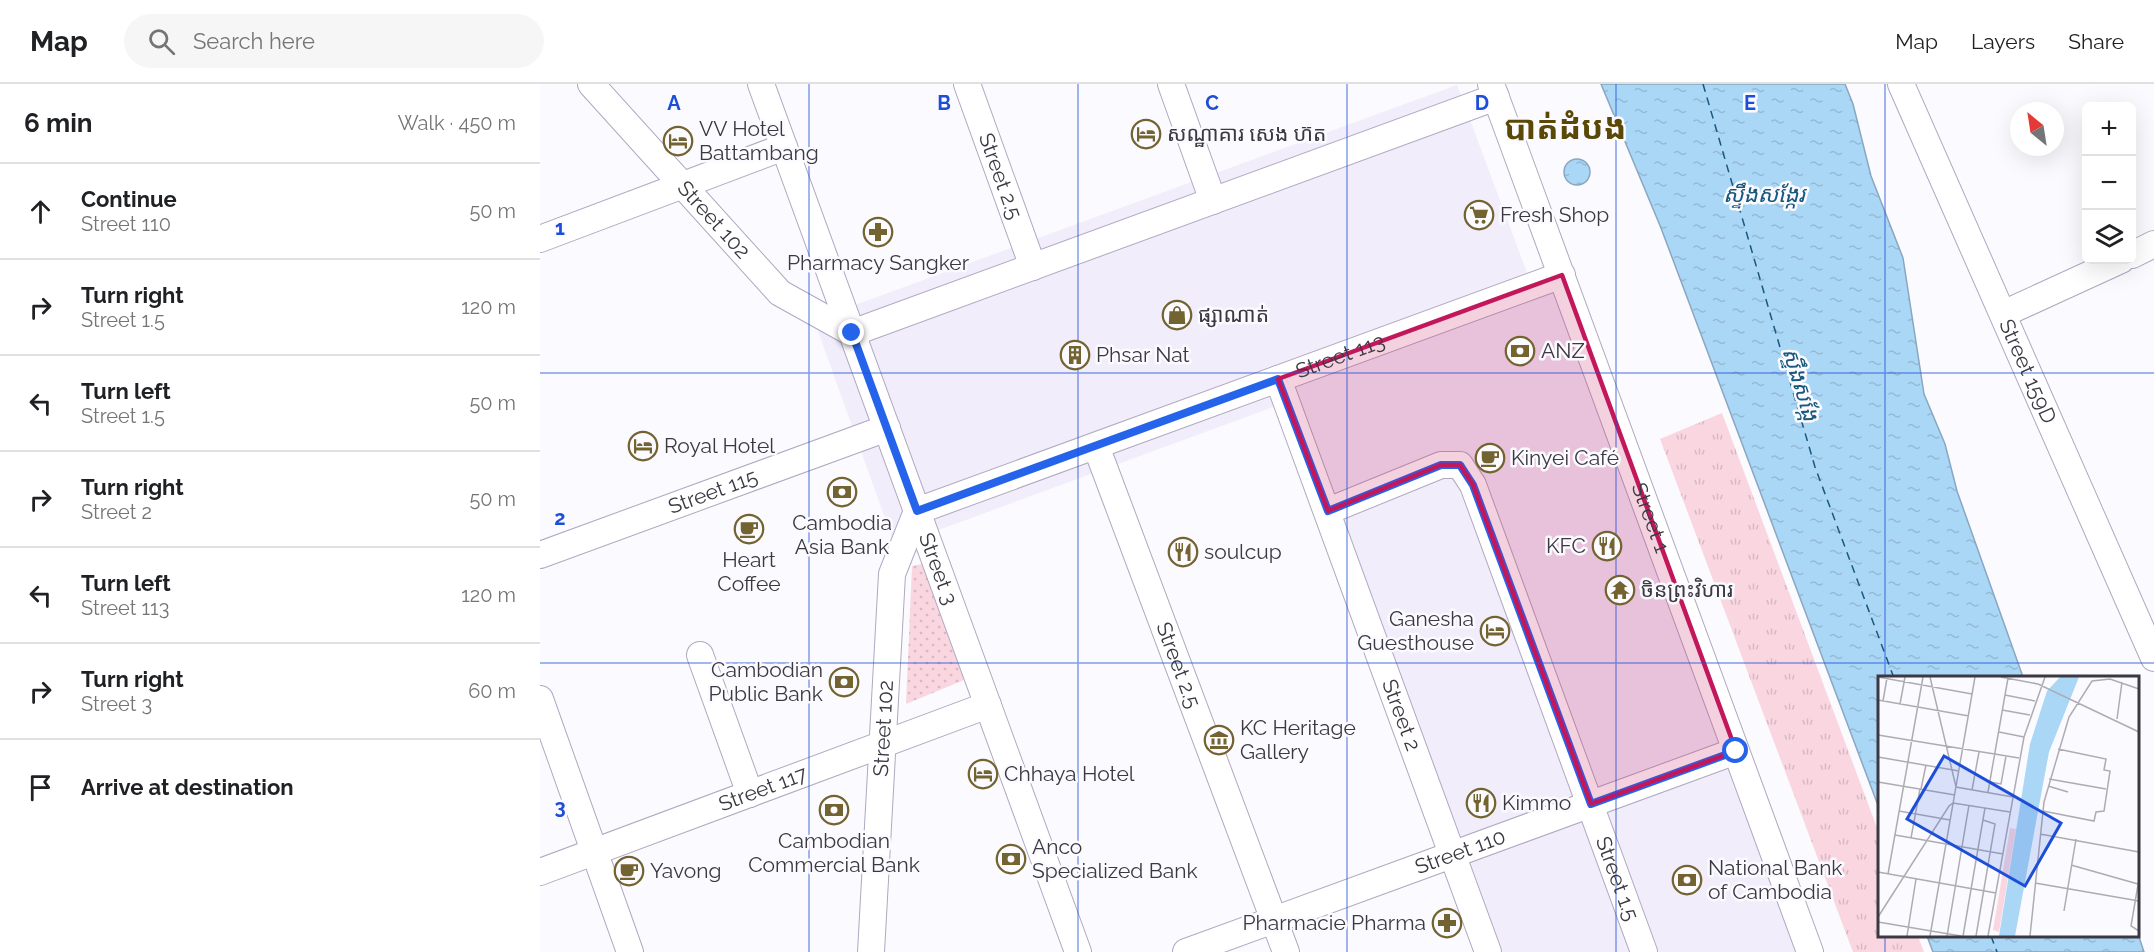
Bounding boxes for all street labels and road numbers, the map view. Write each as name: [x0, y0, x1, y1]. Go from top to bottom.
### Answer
street label: Street 2.5: [974, 129, 1028, 223]
street label: Street 102: [673, 175, 756, 264]
street label: Street 159D: [1994, 315, 2062, 427]
street label: Street 113: [1292, 328, 1388, 383]
street label: Street 115: [665, 464, 761, 519]
street label: Street 1: [1627, 479, 1675, 556]
street label: Street 3: [914, 529, 963, 608]
street label: Street 2.5: [1151, 618, 1206, 711]
street label: Street 2: [1377, 676, 1426, 754]
street label: Street 102: [868, 679, 898, 777]
street label: Street 117: [715, 760, 811, 816]
street label: Street 110: [1411, 823, 1509, 879]
street label: Street 1.5: [1591, 833, 1644, 924]

